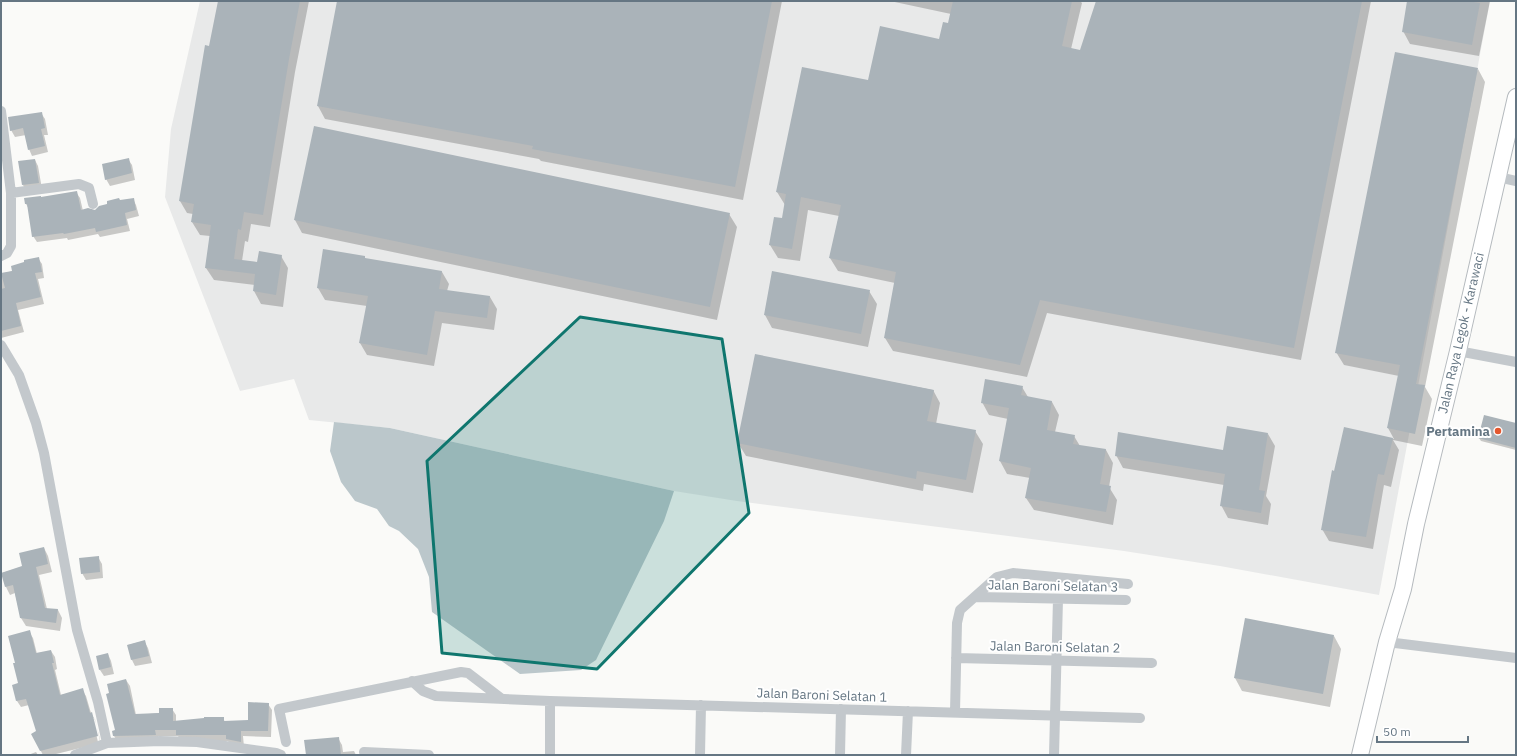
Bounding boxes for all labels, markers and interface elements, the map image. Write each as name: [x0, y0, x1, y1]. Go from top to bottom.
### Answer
street label: Jalan Raya Legok - Karawaci: [1434, 251, 1488, 415]
place label: Pertamina: [1426, 423, 1490, 440]
marker: Pertamina: [1493, 426, 1503, 436]
street label: Jalan Baroni Selatan 3: [988, 576, 1118, 596]
street label: Jalan Baroni Selatan 2: [990, 637, 1120, 657]
street label: Jalan Baroni Selatan 1: [756, 684, 888, 706]
scale bar: [1377, 718, 1468, 744]
text: 50 m: [1383, 724, 1411, 739]

